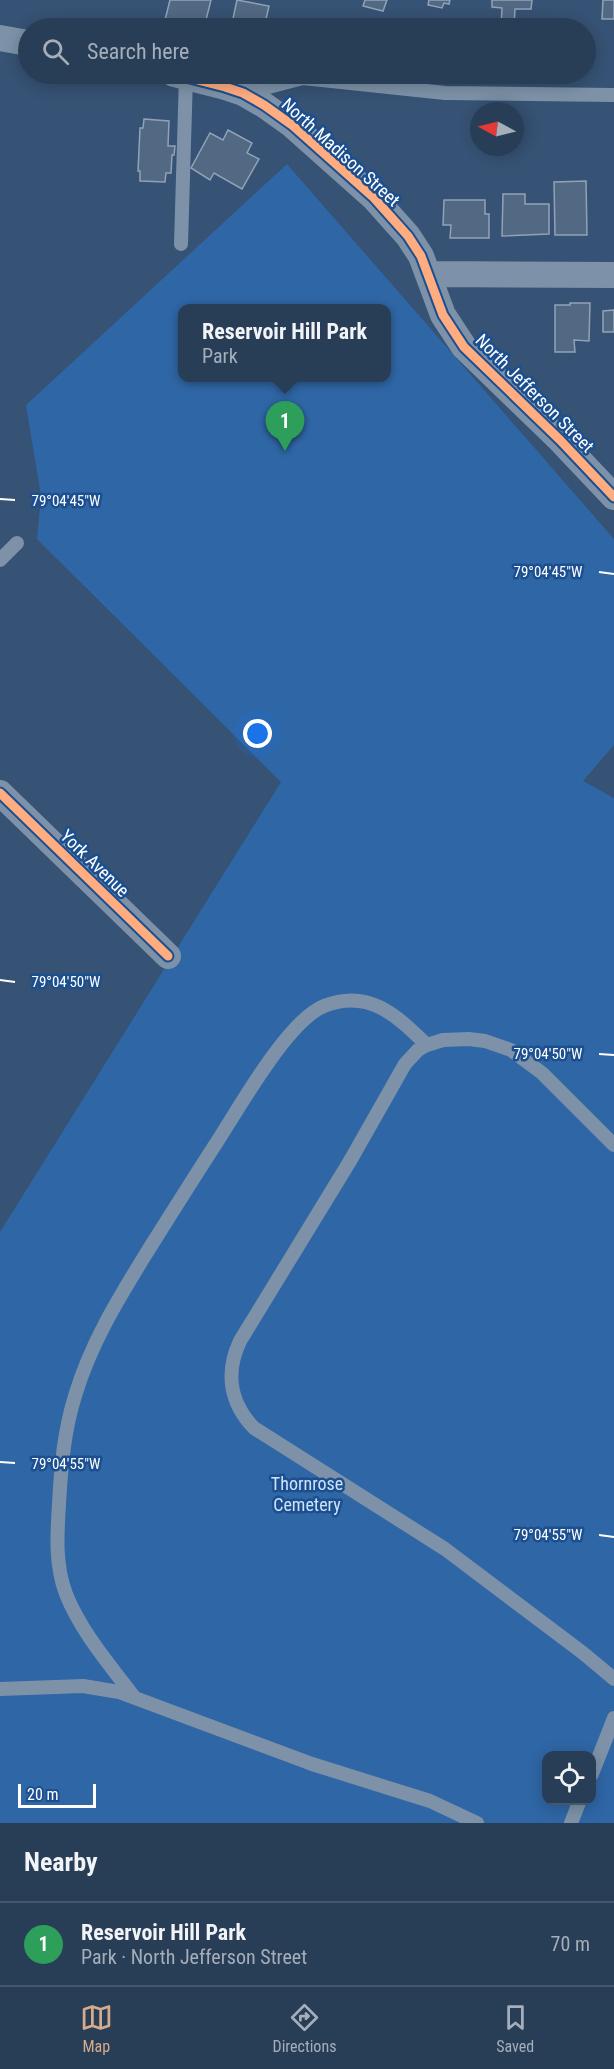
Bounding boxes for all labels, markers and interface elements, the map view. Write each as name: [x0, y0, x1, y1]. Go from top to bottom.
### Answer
search box: [18, 18, 596, 84]
icon: search: [39, 35, 72, 68]
text: Search here: [87, 39, 189, 64]
street label: North Madison Street: [278, 93, 404, 211]
north arrow: [470, 102, 524, 156]
popup: [178, 304, 391, 382]
text: Reservoir Hill Park: [202, 319, 367, 344]
street label: North Jefferson Street: [471, 329, 599, 457]
text: Park: [202, 344, 238, 368]
pin: 1: [266, 402, 304, 451]
text: 79°04'45"W: [32, 492, 101, 510]
text: 79°04'45"W: [514, 563, 583, 581]
your location: [243, 719, 272, 748]
street label: York Avenue: [56, 825, 134, 901]
text: 79°04'50"W: [32, 973, 101, 991]
text: 79°04'50"W: [514, 1045, 583, 1063]
text: 79°04'55"W: [32, 1455, 101, 1473]
park label: Thornrose Cemetery: [271, 1473, 343, 1515]
text: 79°04'55"W: [514, 1526, 583, 1544]
map controls: [542, 1751, 596, 1805]
button: locate: [542, 1751, 596, 1805]
scale bar: [18, 1781, 96, 1808]
text: 20 m: [27, 1785, 59, 1804]
text: Nearby: [24, 1847, 98, 1877]
text: Reservoir Hill Park: [81, 1920, 246, 1945]
text: 1: [38, 1932, 49, 1956]
text: 70 m: [551, 1932, 590, 1956]
text: Park · North Jefferson Street: [81, 1945, 307, 1969]
tab: Map: [80, 2001, 113, 2056]
tab: Directions: [273, 2001, 336, 2056]
tab: Saved: [496, 2001, 534, 2056]

